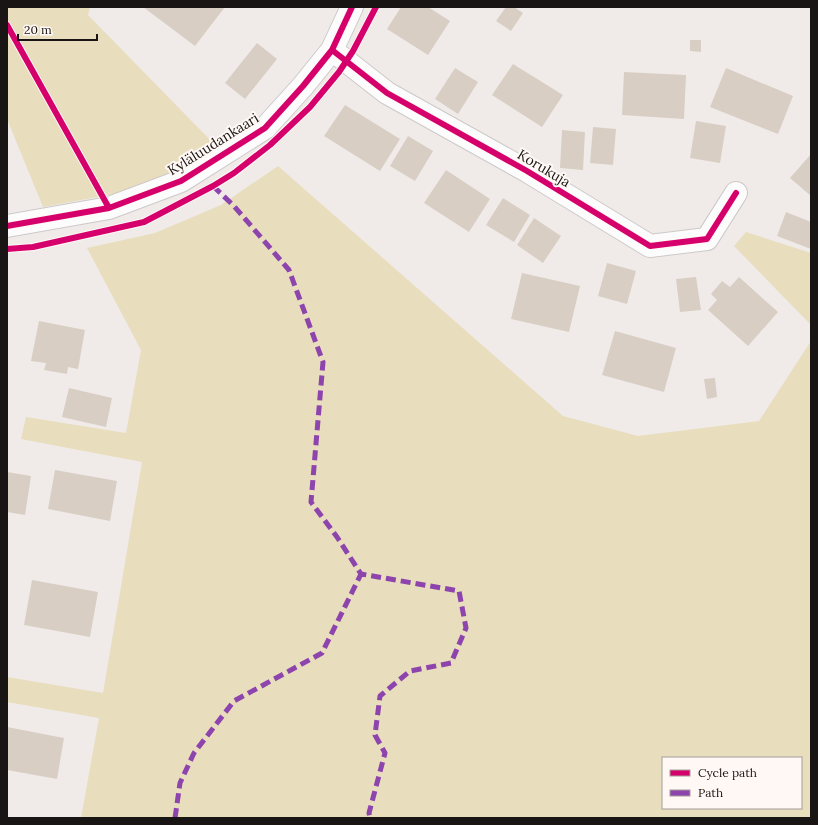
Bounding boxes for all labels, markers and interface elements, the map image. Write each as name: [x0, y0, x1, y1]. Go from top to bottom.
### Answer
scale bar: [18, 16, 97, 42]
text: 20 m: [24, 22, 52, 37]
street label: Kyläluudankaari: [164, 109, 262, 179]
street label: Korukuja: [514, 145, 574, 191]
legend: [662, 757, 802, 809]
text: Cycle path: [698, 765, 757, 780]
text: Path: [698, 785, 723, 800]

